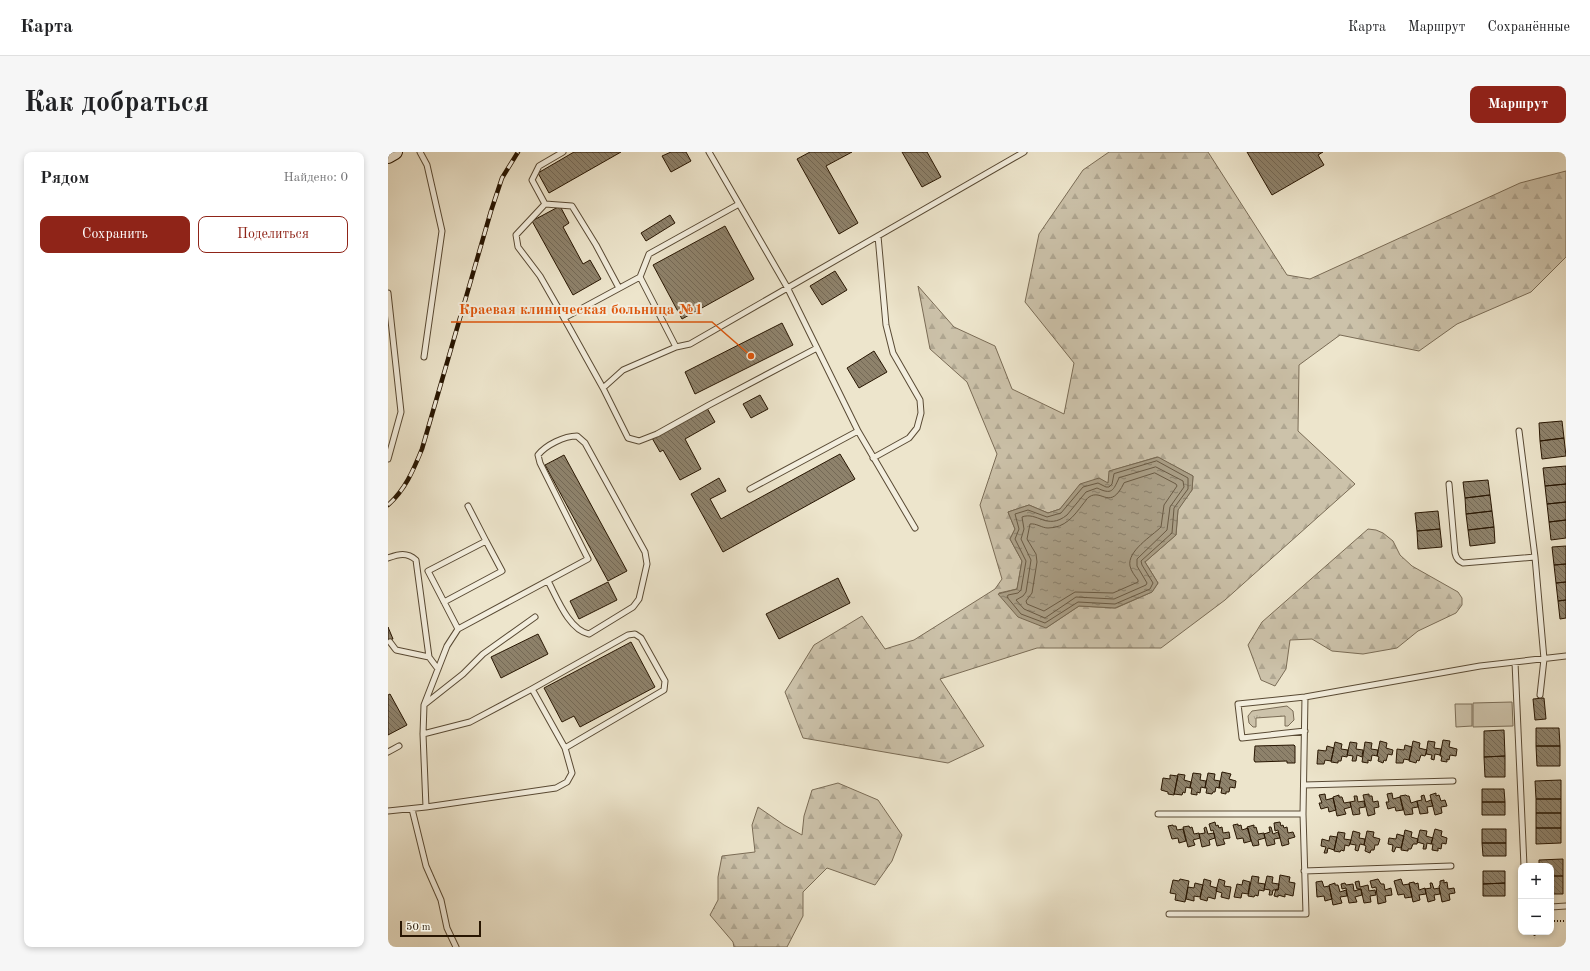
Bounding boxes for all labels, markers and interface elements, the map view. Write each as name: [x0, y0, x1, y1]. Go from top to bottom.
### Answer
text: Карта: [20, 18, 73, 37]
text: Карта: [1348, 20, 1386, 34]
text: Маршрут: [1408, 20, 1465, 34]
text: Сохранённые: [1487, 20, 1570, 34]
button: Маршрут: [1470, 86, 1566, 123]
text: Как добраться: [24, 90, 209, 118]
text: Рядом: [40, 170, 89, 187]
text: Найдено: 0: [284, 171, 348, 184]
button: Сохранить: [40, 216, 190, 253]
button: Поделиться: [198, 216, 348, 253]
callout: Краевая клиническая больница №1: [451, 295, 712, 322]
text: Краевая клиническая больница №1: [459, 303, 703, 318]
map controls: [1518, 863, 1554, 935]
button: +: [1518, 863, 1554, 899]
button: −: [1518, 899, 1554, 935]
scale bar: [400, 919, 481, 938]
text: 50 m: [406, 922, 431, 933]

